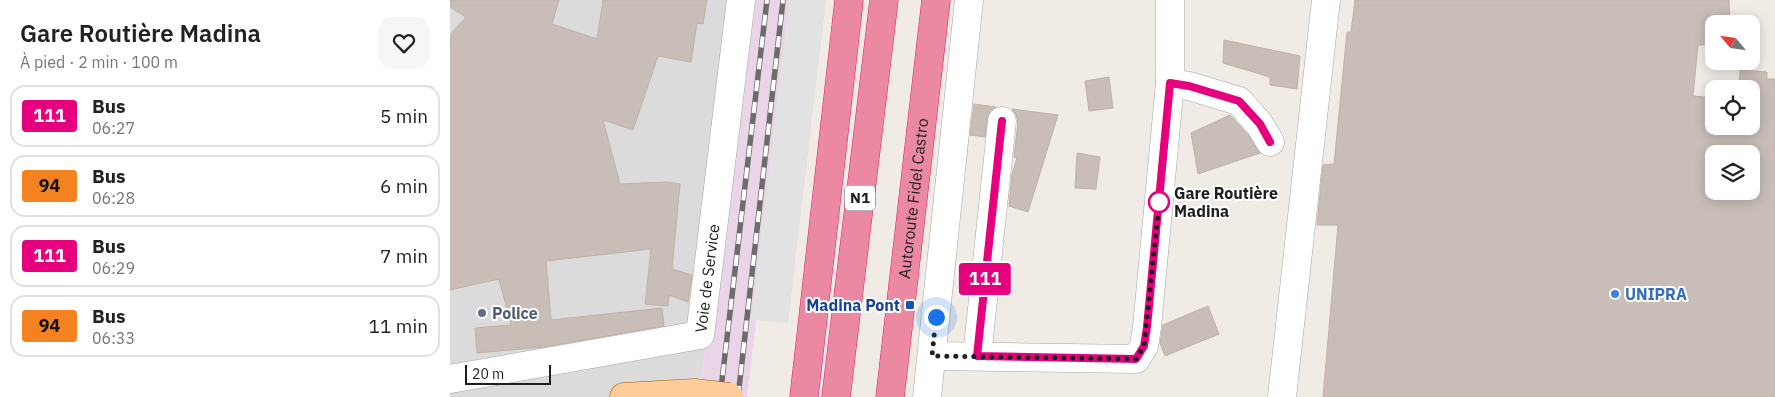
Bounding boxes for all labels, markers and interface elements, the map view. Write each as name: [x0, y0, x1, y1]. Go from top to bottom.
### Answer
north arrow: [1705, 15, 1760, 70]
map controls: [1705, 15, 1760, 200]
text: Gare Routière Madina: [20, 17, 261, 49]
button: heart: [378, 17, 430, 69]
text: À pied · 2 min · 100 m: [20, 52, 178, 72]
button: locate: [1705, 80, 1760, 135]
text: Bus: [92, 94, 126, 118]
text: 111: [33, 104, 66, 127]
text: 5 min: [380, 104, 428, 128]
street label: Autoroute Fidel Castro: [894, 117, 932, 280]
text: 06:27: [92, 118, 135, 138]
button: layers: [1705, 145, 1760, 200]
text: Bus: [92, 164, 126, 188]
text: 94: [39, 174, 60, 197]
text: 6 min: [380, 174, 428, 198]
place label: Gare Routière Madina: [1174, 183, 1278, 221]
road number: N1: [845, 186, 875, 210]
text: 06:28: [92, 188, 135, 208]
marker: Gare Routière Madina: [1148, 191, 1170, 213]
street label: Voie de Service: [690, 223, 724, 334]
text: Bus: [92, 234, 126, 258]
text: 111: [33, 244, 66, 267]
text: 7 min: [380, 244, 428, 268]
text: 06:29: [92, 258, 135, 278]
line badge: 111: [956, 263, 1014, 295]
text: 111: [969, 267, 1001, 290]
place label: UNIPRA: [1625, 284, 1687, 304]
marker: UNIPRA: [1609, 288, 1621, 300]
place label: Madina Pont: [806, 295, 900, 315]
marker: Madina Pont: [904, 299, 916, 311]
place label: Police: [492, 303, 538, 323]
text: Bus: [92, 304, 126, 328]
your location: [924, 305, 949, 330]
marker: Police: [476, 307, 488, 319]
text: 94: [39, 314, 60, 337]
text: 11 min: [369, 314, 428, 338]
text: 06:33: [92, 328, 135, 348]
scale bar: [465, 362, 551, 385]
text: 20 m: [472, 365, 504, 383]

